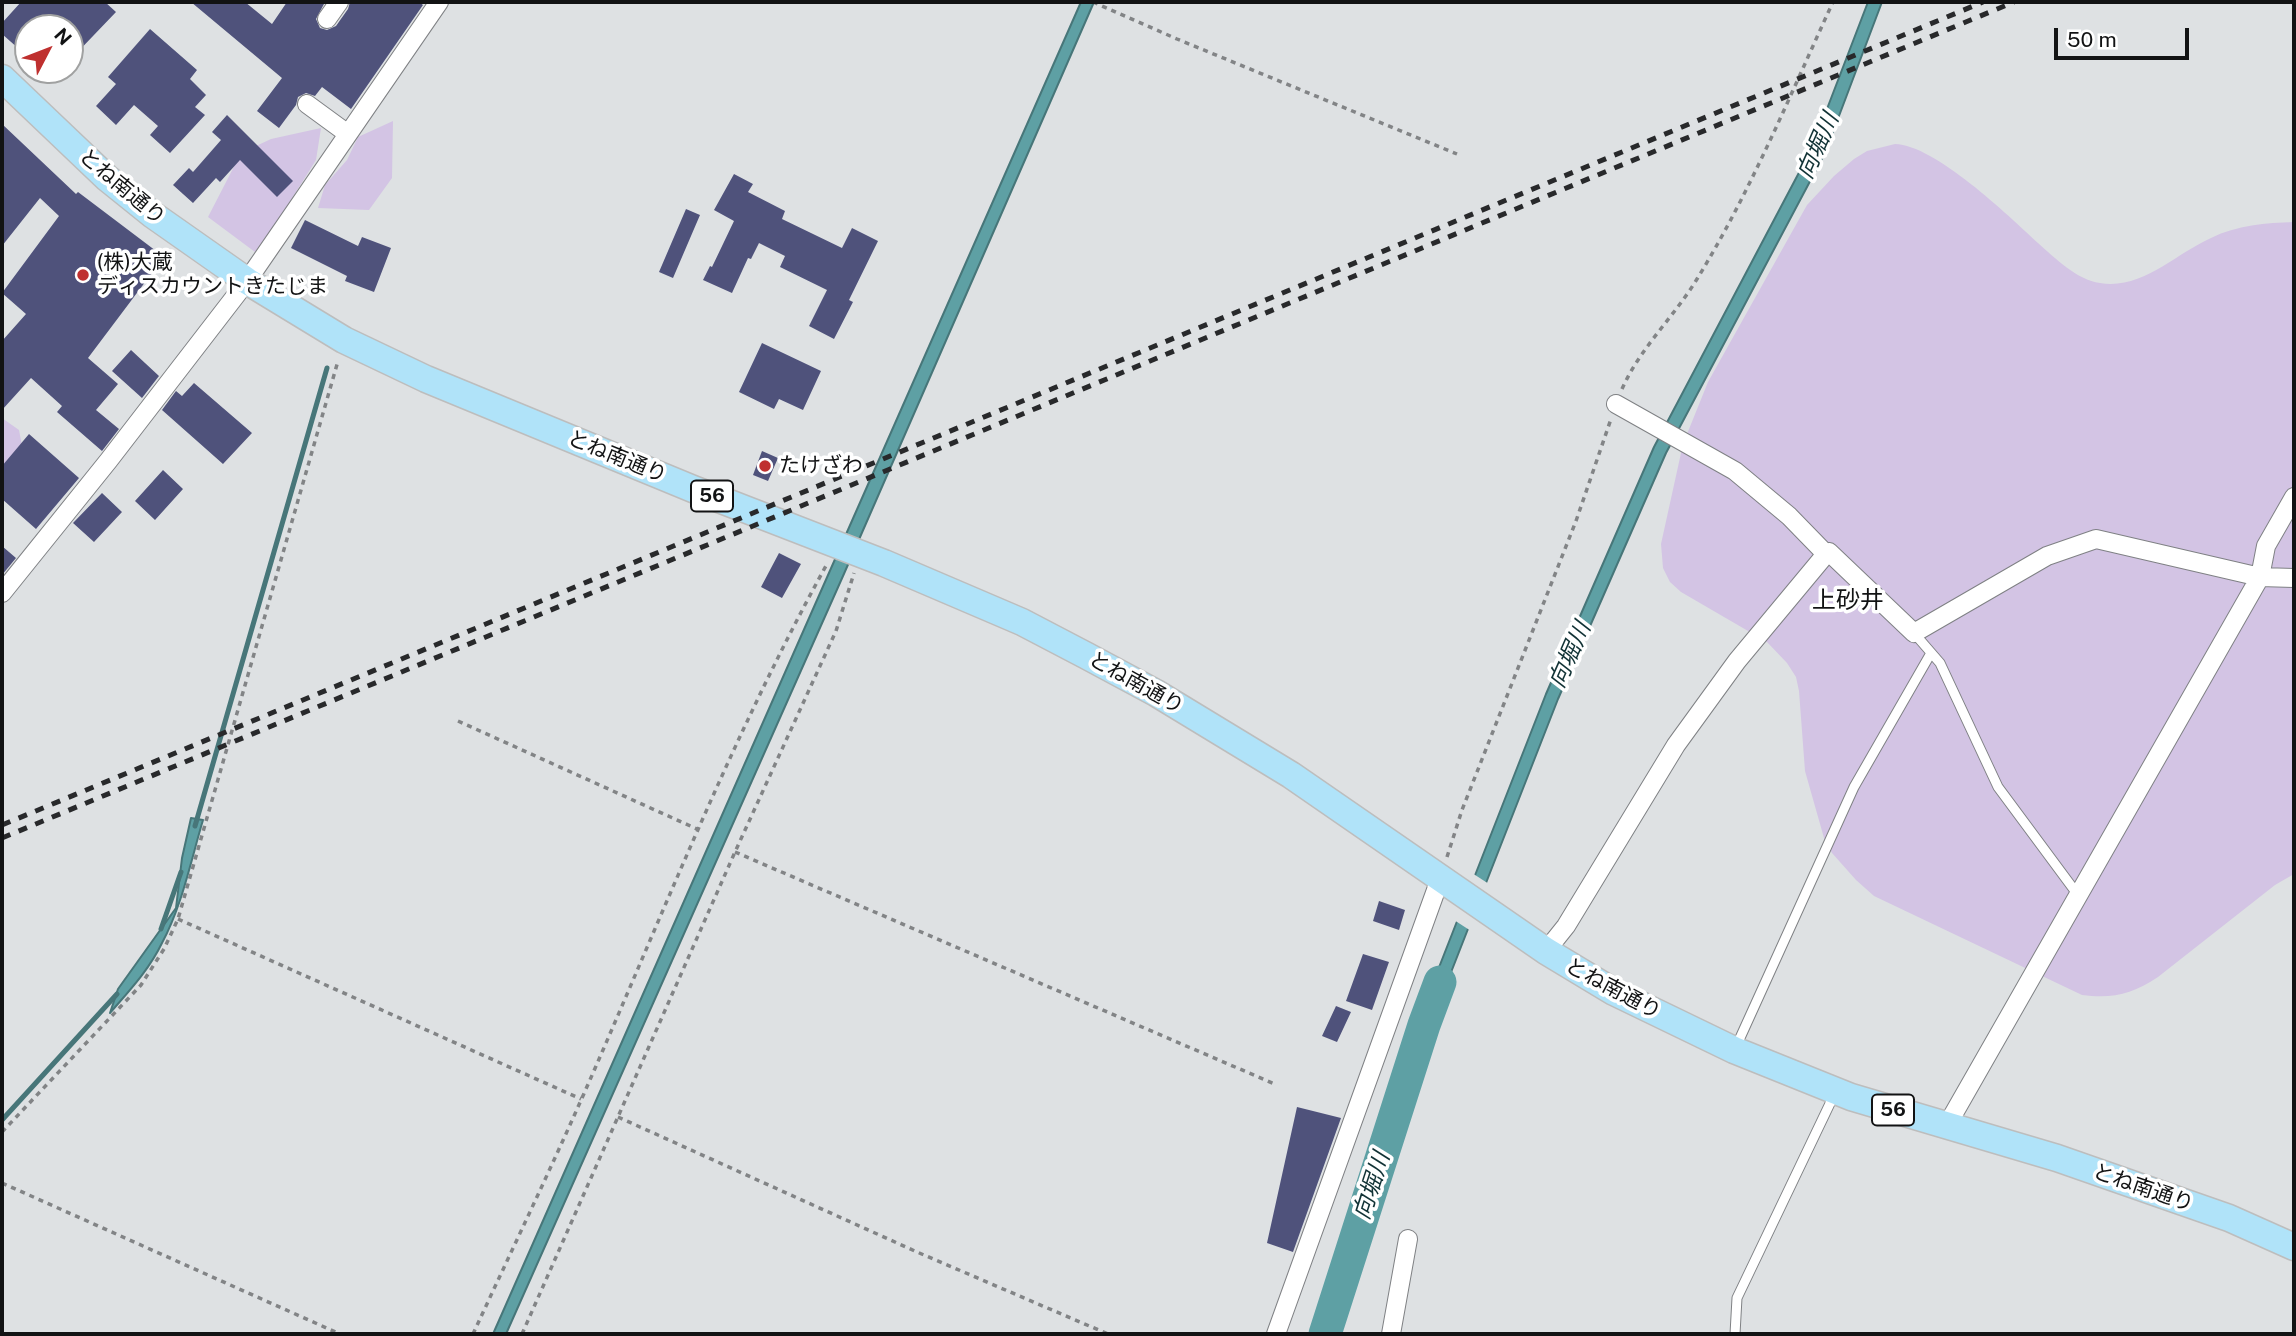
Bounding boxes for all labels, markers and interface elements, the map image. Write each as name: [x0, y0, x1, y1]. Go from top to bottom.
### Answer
north arrow: [14, 14, 84, 84]
scale bar: [2058, 14, 2193, 58]
text: N: [50, 23, 76, 49]
text: 50 m: [2067, 27, 2117, 52]
water label: 向堀川: [1791, 109, 1845, 183]
street label: とね南通り: [74, 144, 170, 230]
place label: (株)大蔵 ディスカウントきたじま: [97, 250, 328, 300]
marker: (株)大蔵 ディスカウントきたじま: [75, 267, 91, 283]
street label: とね南通り: [564, 426, 670, 488]
place label: たけざわ: [779, 453, 863, 479]
marker: たけざわ: [757, 458, 773, 474]
road number: 56: [691, 481, 733, 512]
district label: 上砂井: [1812, 587, 1884, 615]
water label: 向堀川: [1543, 618, 1597, 692]
street label: とね南通り: [1084, 647, 1188, 719]
street label: とね南通り: [1561, 953, 1665, 1025]
road number: 56: [1872, 1094, 1914, 1126]
water label: 向堀川: [1348, 1149, 1396, 1223]
street label: とね南通り: [2089, 1159, 2197, 1217]

